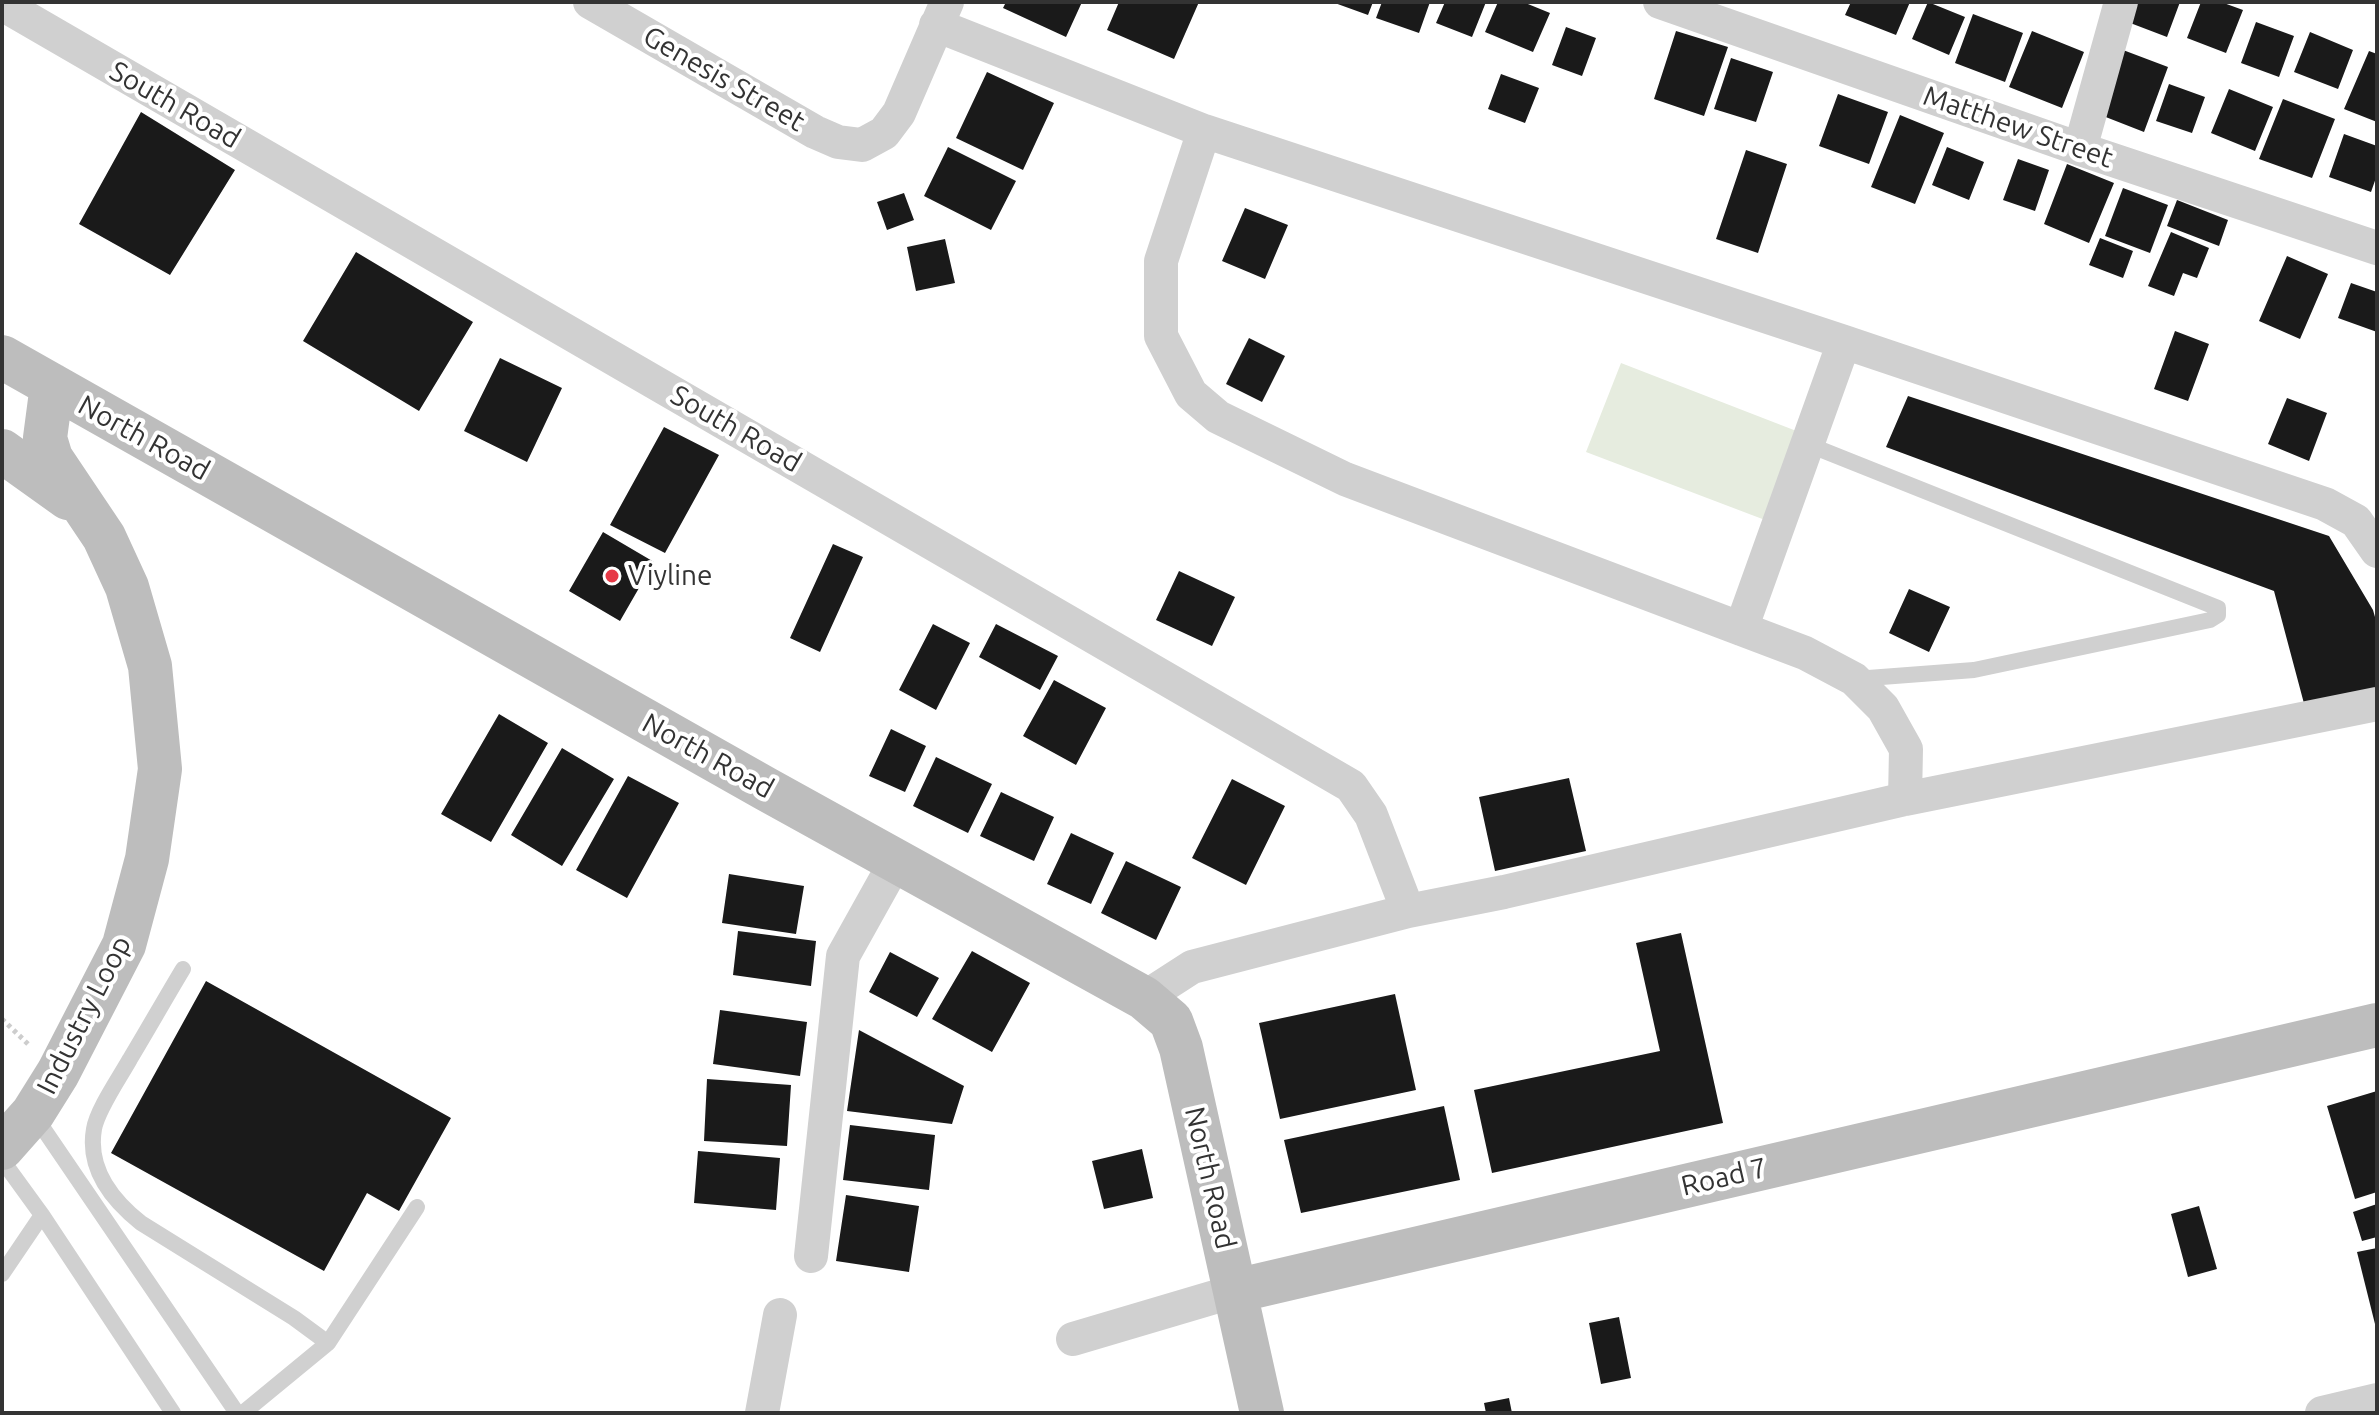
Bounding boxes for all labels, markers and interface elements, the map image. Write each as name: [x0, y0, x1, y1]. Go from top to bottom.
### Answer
street label: Genesis Street: [637, 19, 811, 139]
street label: South Road: [104, 54, 246, 156]
street label: Matthew Street: [1919, 79, 2117, 175]
street label: South Road: [665, 378, 807, 480]
street label: North Road: [72, 388, 216, 488]
place label: Viyline: [628, 559, 713, 593]
marker: Viyline: [603, 567, 621, 585]
street label: North Road: [636, 706, 780, 806]
street label: Industry Loop: [30, 930, 138, 1100]
street label: North Road: [1177, 1104, 1243, 1252]
street label: Road 7: [1678, 1151, 1770, 1203]

